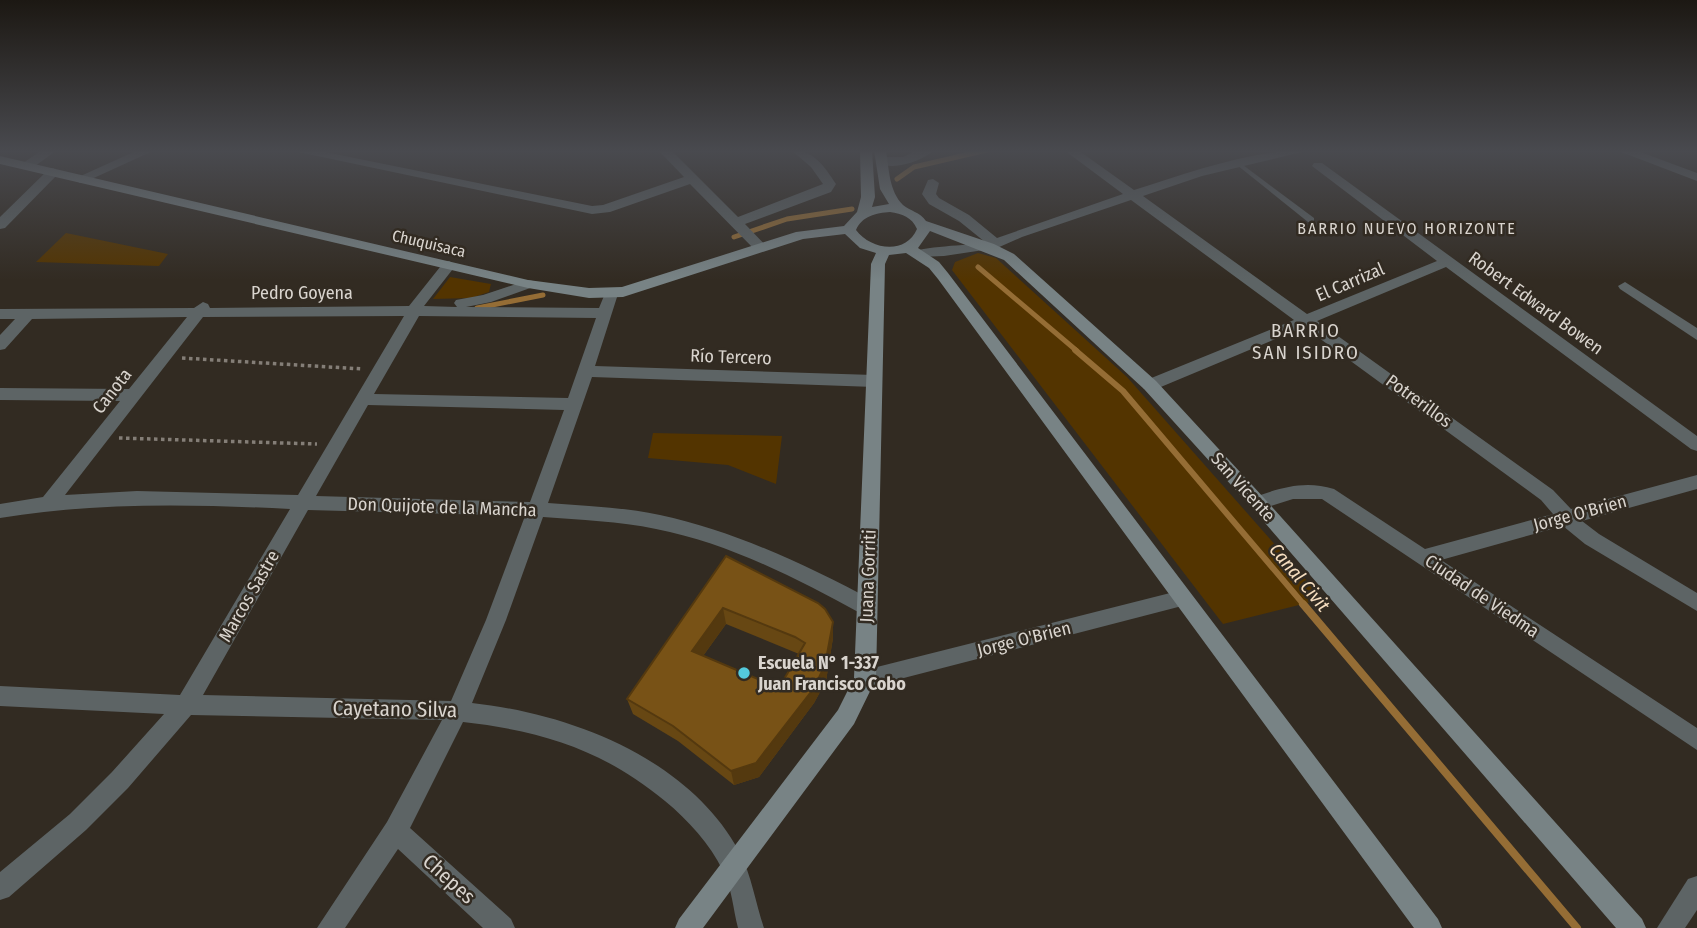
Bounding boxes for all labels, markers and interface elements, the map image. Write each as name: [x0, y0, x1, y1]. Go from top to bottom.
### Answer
district label: BARRIO NUEVO HORIZONTE: [1297, 219, 1517, 238]
street label: Chuquisaca: [390, 226, 468, 261]
street label: Robert Edward Bowen: [1464, 247, 1608, 359]
street label: El Carrizal: [1312, 258, 1388, 306]
street label: Pedro Goyena: [251, 282, 353, 304]
district label: BARRIO SAN ISIDRO: [1252, 319, 1360, 364]
street label: Río Tercero: [690, 345, 772, 369]
street label: Canota: [88, 364, 137, 418]
street label: Potrerillos: [1382, 370, 1457, 432]
street label: San Vicente: [1206, 448, 1280, 526]
street label: Jorge O'Brien: [1531, 490, 1629, 536]
street label: Don Quijote de la Mancha: [347, 493, 537, 521]
street label: Juana Gorriti: [855, 529, 881, 623]
water label: Canal Civit: [1264, 539, 1335, 617]
street label: Marcos Sastre: [214, 546, 284, 646]
street label: Ciudad de Viedma: [1421, 550, 1543, 642]
street label: Jorge O'Brien: [975, 617, 1073, 661]
place label: Escuela N° 1-337 Juan Francisco Cobo: [757, 652, 906, 695]
marker: Escuela N° 1-337 Juan Francisco Cobo: [736, 665, 752, 681]
street label: Cayetano Silva: [333, 695, 457, 723]
street label: Chepes: [417, 848, 481, 910]

